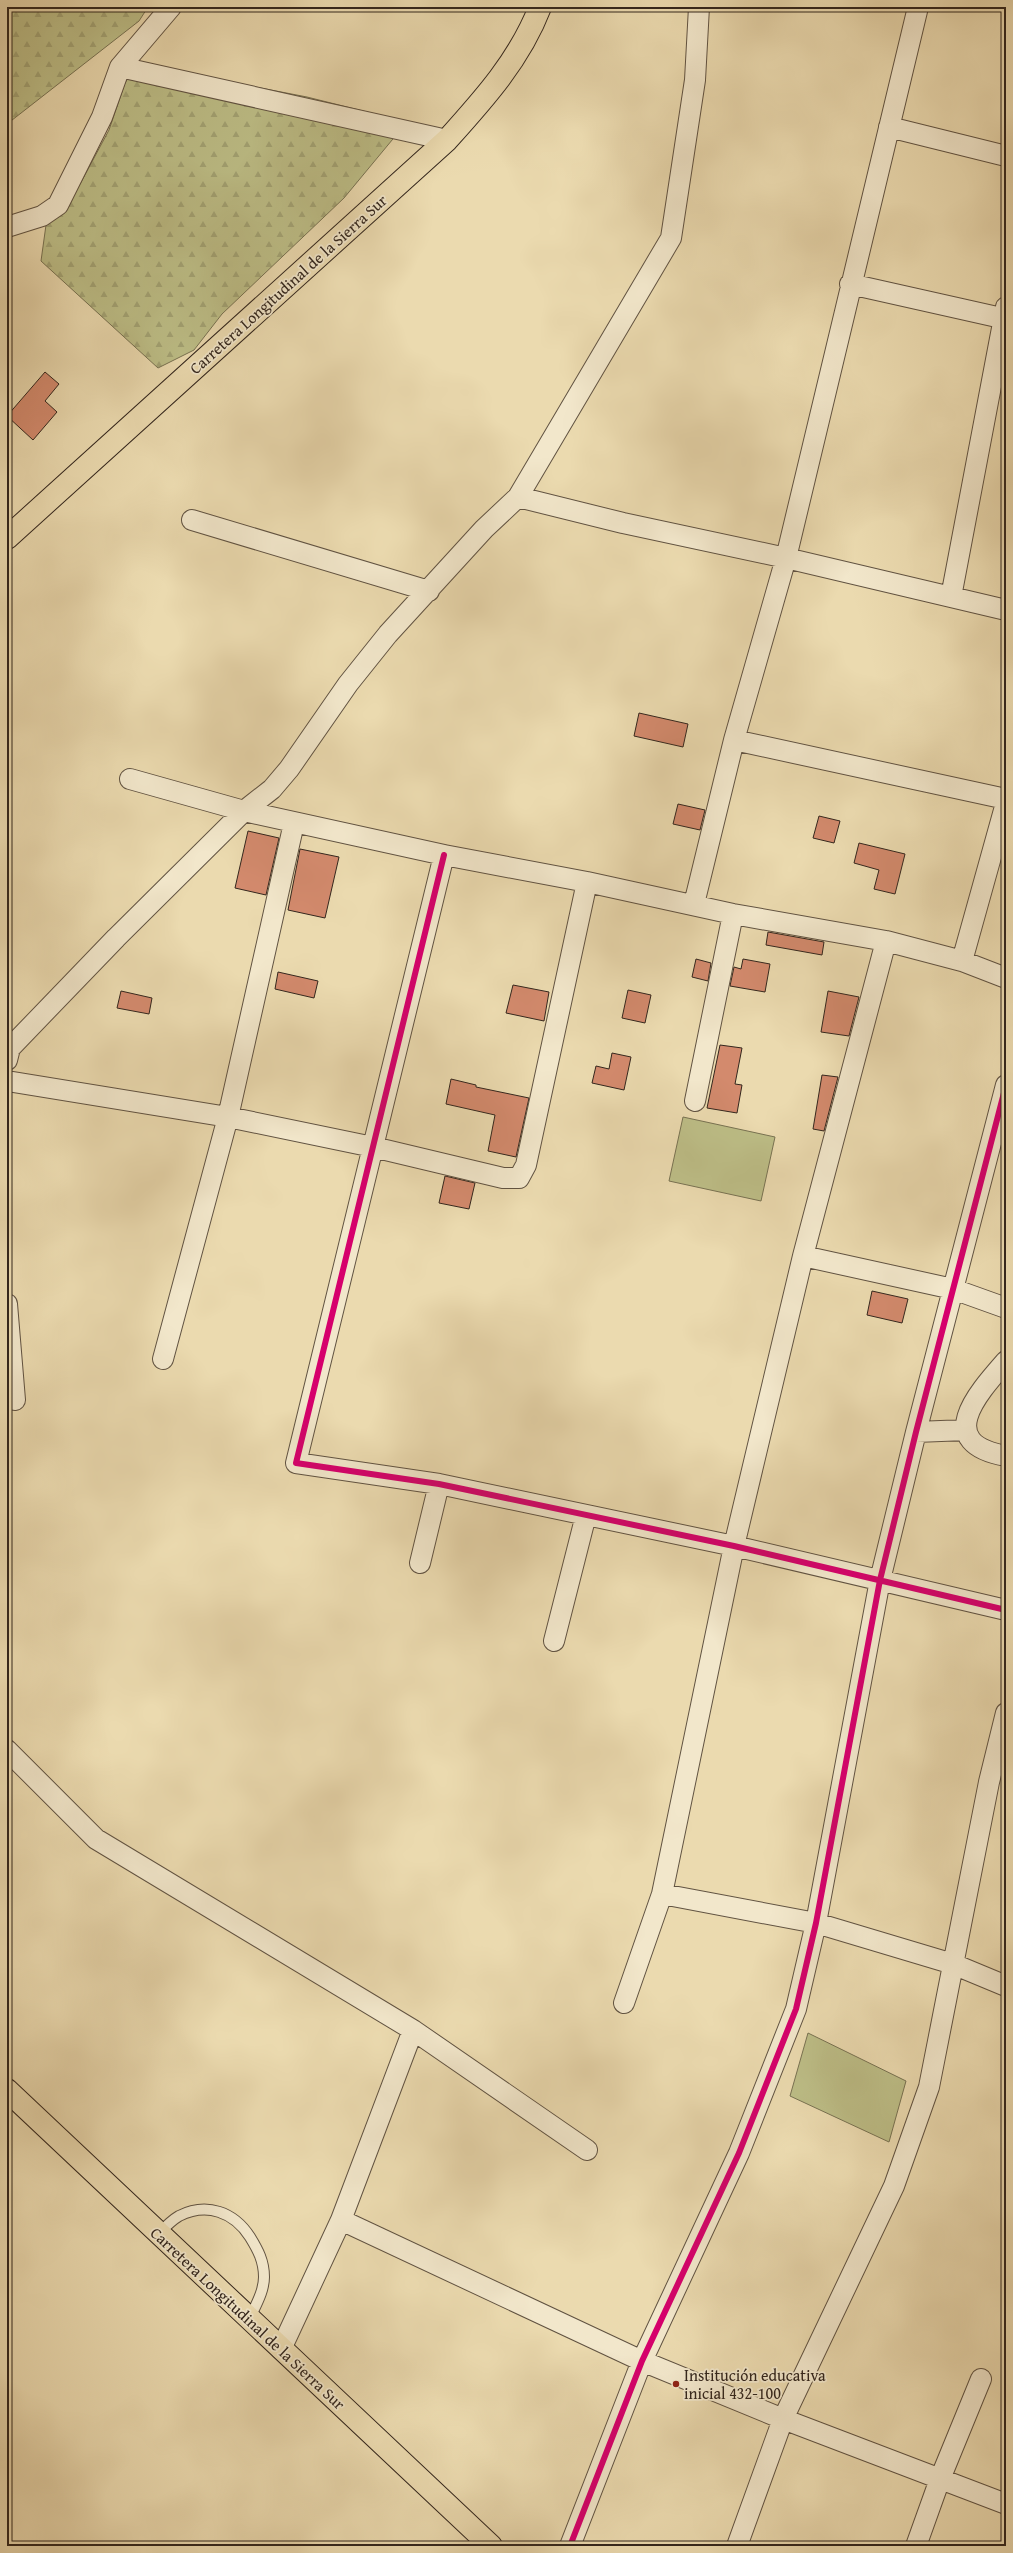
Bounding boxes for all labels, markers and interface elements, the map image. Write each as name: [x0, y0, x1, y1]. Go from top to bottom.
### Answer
street label: Carretera Longitudinal de la Sierra Sur: [184, 188, 393, 380]
street label: Carretera Longitudinal de la Sierra Sur: [145, 2221, 351, 2415]
place label: Institución educativa inicial 432-100: [684, 2363, 826, 2405]
marker: Institución educativa inicial 432-100: [671, 2379, 681, 2389]

